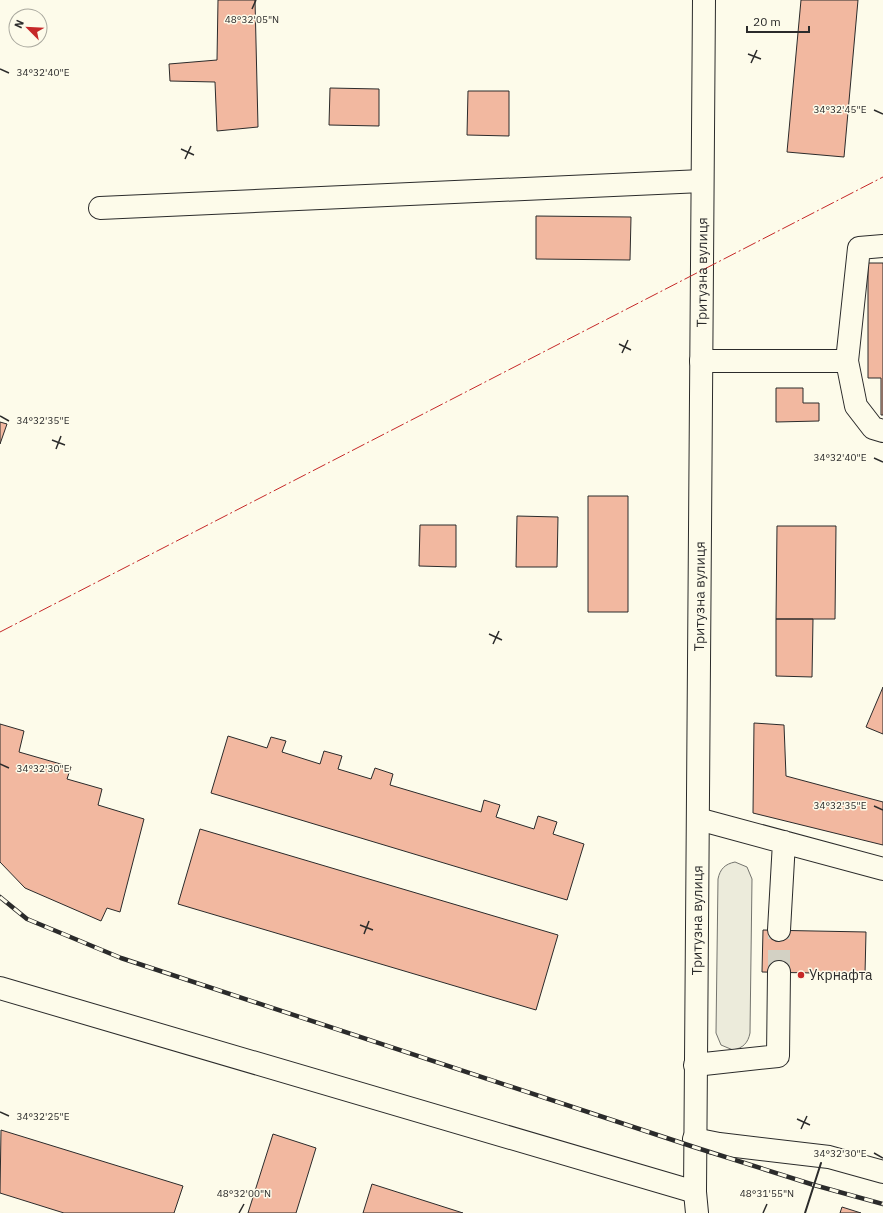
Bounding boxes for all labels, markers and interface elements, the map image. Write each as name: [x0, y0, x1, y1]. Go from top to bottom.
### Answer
north arrow: [8, 8, 48, 48]
scale bar: [747, 8, 809, 34]
text: 48°32'05"N: [225, 13, 279, 26]
text: 20 m: [753, 14, 781, 29]
text: N: [11, 17, 27, 30]
text: 34°32'40"E: [16, 66, 70, 79]
text: 34°32'45"E: [813, 103, 867, 116]
street label: Тритузна вулиця: [693, 217, 711, 327]
text: 34°32'35"E: [16, 414, 70, 427]
text: 34°32'40"E: [813, 451, 867, 464]
street label: Тритузна вулиця: [690, 541, 709, 651]
text: 34°32'30"E: [16, 762, 70, 775]
text: 34°32'35"E: [813, 799, 867, 812]
street label: Тритузна вулиця: [688, 865, 706, 975]
place label: Укрнафта: [809, 966, 873, 984]
marker: Укрнафта: [796, 970, 806, 980]
text: 34°32'25"E: [16, 1110, 70, 1123]
text: 34°32'30"E: [813, 1147, 867, 1160]
text: 48°32'00"N: [217, 1187, 271, 1200]
text: 48°31'55"N: [740, 1187, 794, 1200]

